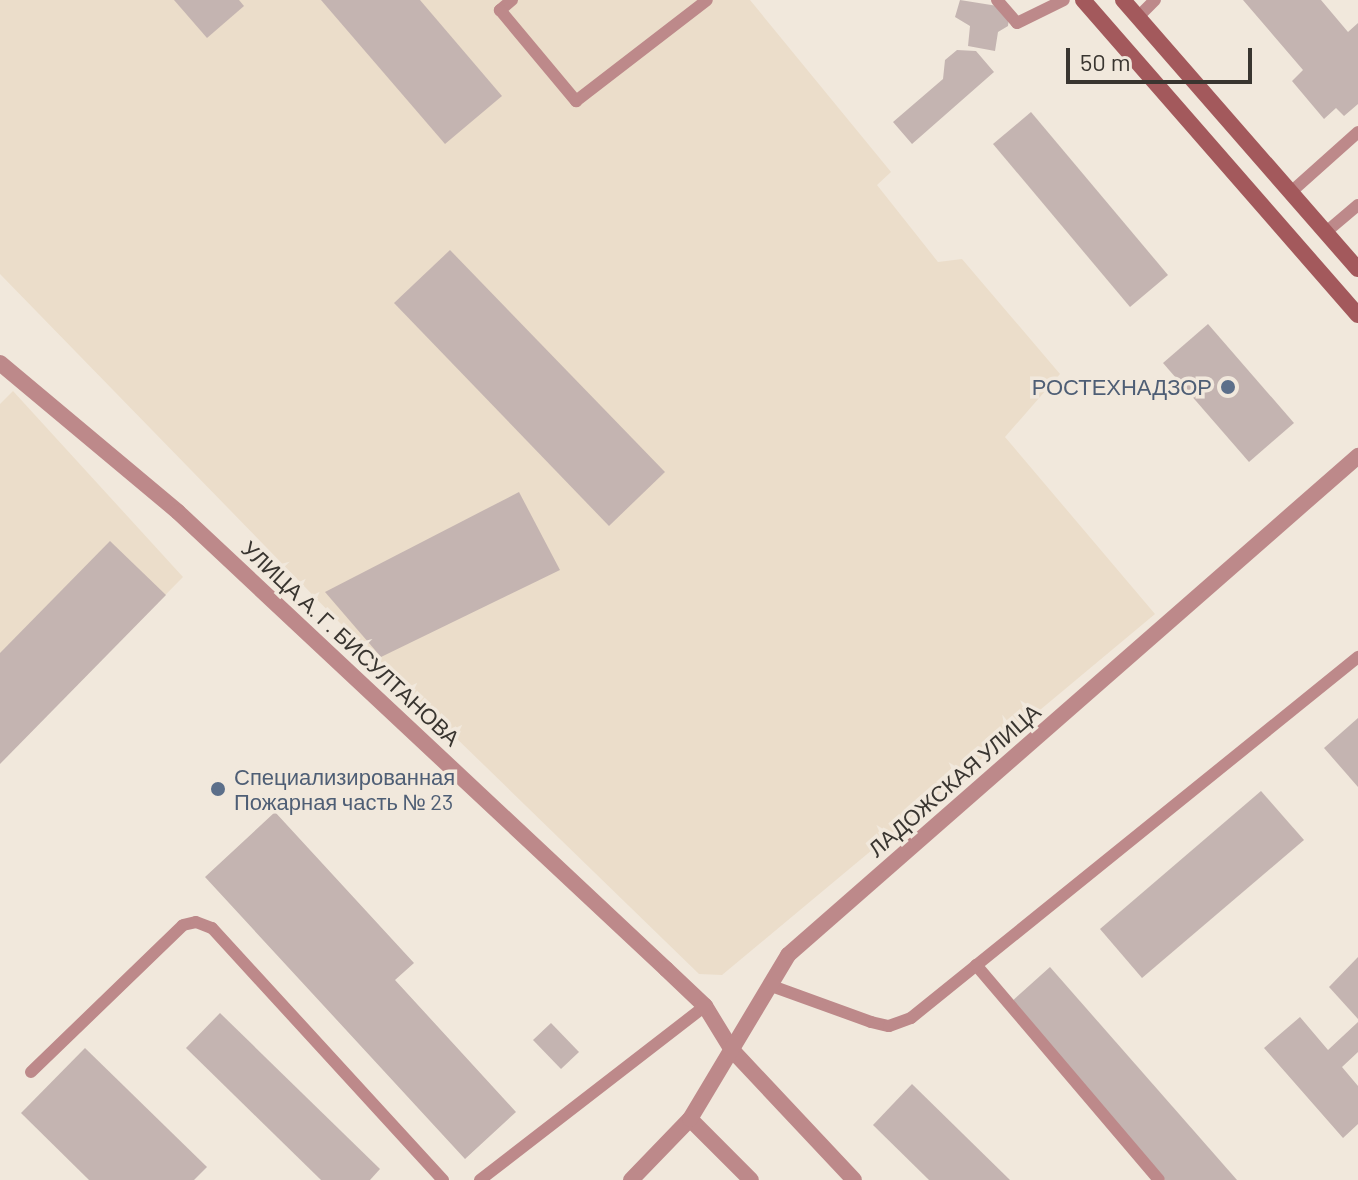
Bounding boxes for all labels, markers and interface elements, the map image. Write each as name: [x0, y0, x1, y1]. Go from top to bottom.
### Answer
scale bar: [1070, 32, 1256, 82]
text: 50 m: [1080, 47, 1131, 76]
place label: РОСТЕХНАДЗОР: [1032, 374, 1212, 400]
marker: РОСТЕХНАДЗОР: [1219, 378, 1237, 396]
street label: УЛИЦА А. Г. БИСУЛТАНОВА: [236, 535, 466, 751]
street label: ЛАДОЖСКАЯ УЛИЦА: [862, 698, 1046, 862]
place label: Специализированная Пожарная часть № 23: [234, 763, 455, 814]
marker: Специализированная Пожарная часть № 23: [209, 780, 227, 798]

